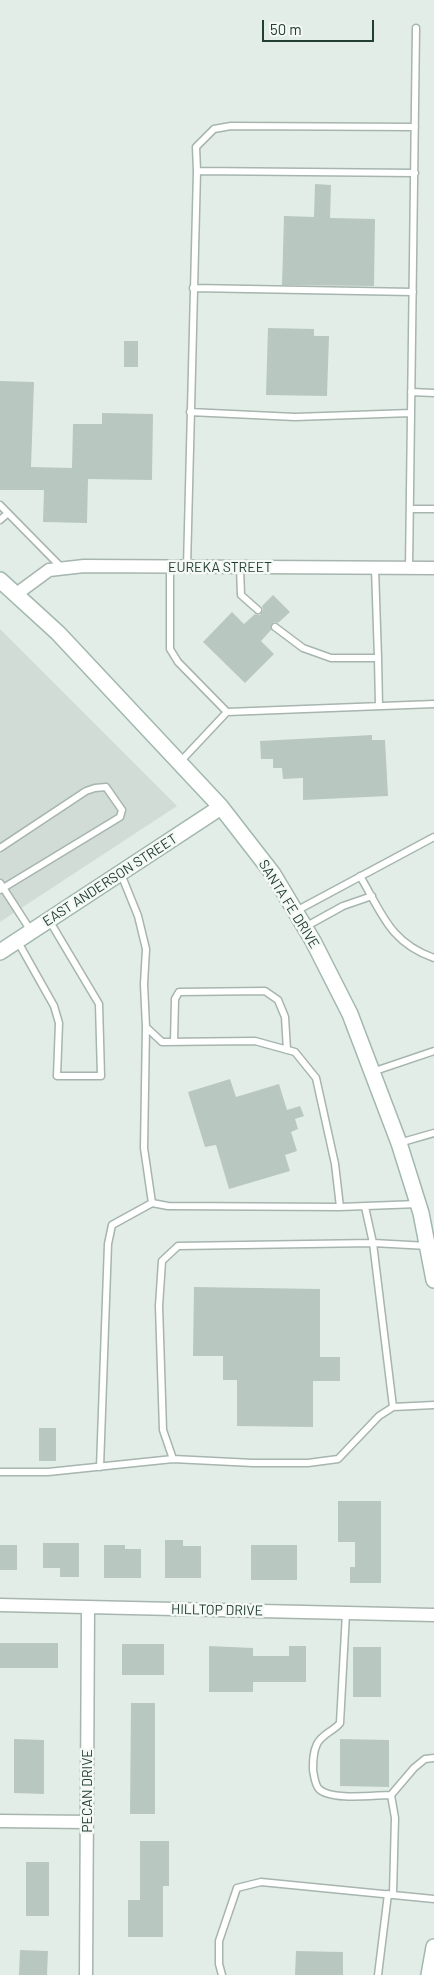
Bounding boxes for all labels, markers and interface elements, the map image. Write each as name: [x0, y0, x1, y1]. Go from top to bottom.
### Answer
scale bar: [264, 10, 376, 42]
text: 50 m: [270, 20, 302, 38]
street label: EUREKA STREET: [168, 559, 272, 575]
street label: EAST ANDERSON STREET: [40, 830, 180, 930]
street label: SANTA FE DRIVE: [255, 857, 323, 951]
street label: HILLTOP DRIVE: [171, 1601, 263, 1619]
street label: PECAN DRIVE: [79, 1749, 95, 1833]

